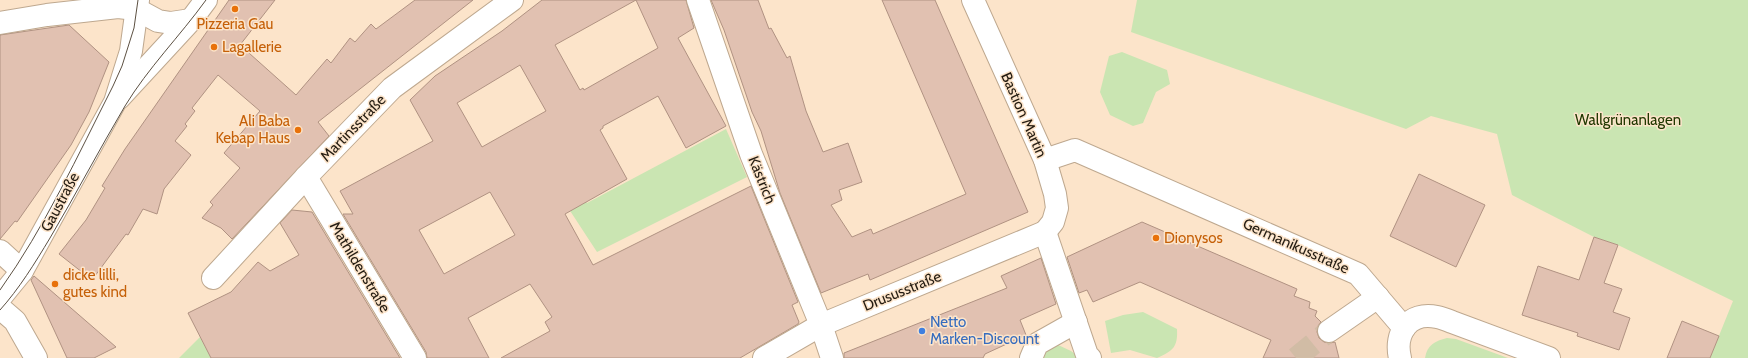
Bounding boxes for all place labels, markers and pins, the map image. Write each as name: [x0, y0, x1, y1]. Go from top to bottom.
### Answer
marker: Pizzeria Gau: [230, 4, 240, 14]
place label: Pizzeria Gau: [197, 15, 273, 33]
place label: Lagallerie: [222, 38, 282, 56]
marker: Lagallerie: [209, 42, 219, 52]
place label: Ali Baba Kebap Haus: [215, 112, 291, 147]
marker: Ali Baba Kebap Haus: [293, 125, 303, 135]
place label: Dionysos: [1164, 229, 1223, 247]
marker: Dionysos: [1151, 233, 1161, 243]
place label: dicke lilli, gutes kind: [63, 266, 127, 301]
marker: dicke lilli, gutes kind: [50, 279, 60, 289]
place label: Netto Marken-Discount: [930, 313, 1039, 348]
marker: Netto Marken-Discount: [917, 326, 927, 336]

